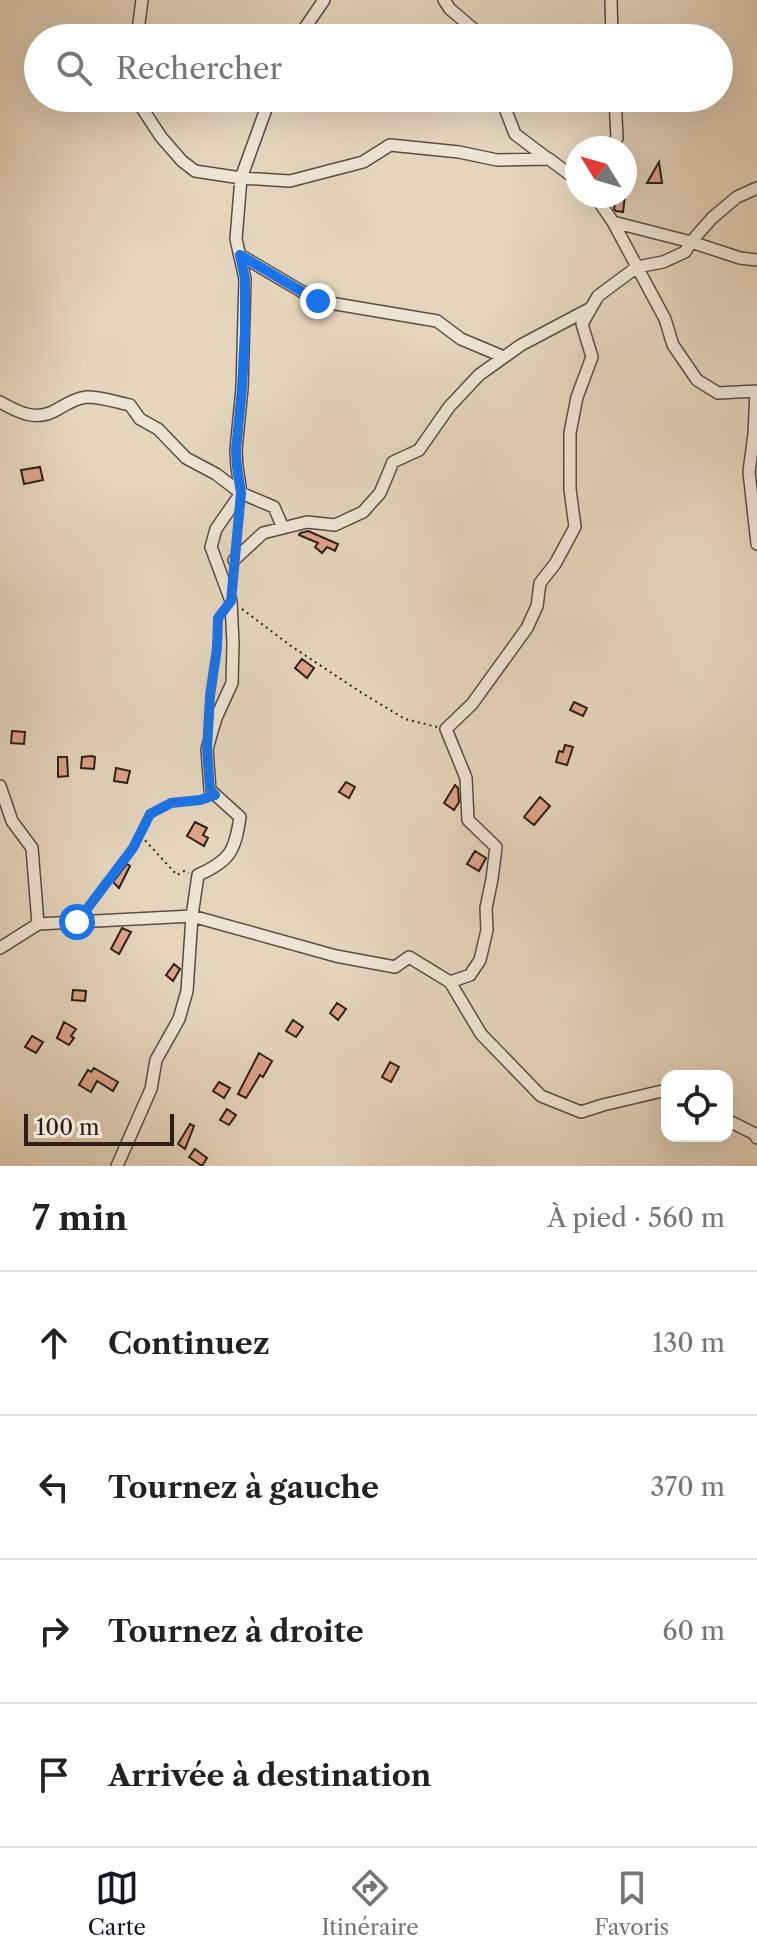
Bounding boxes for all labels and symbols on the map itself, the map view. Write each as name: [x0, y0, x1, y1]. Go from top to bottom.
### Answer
north arrow: [565, 136, 637, 208]
route end: [300, 283, 336, 319]
route start: [59, 904, 95, 940]
scale bar: [24, 1110, 174, 1146]

